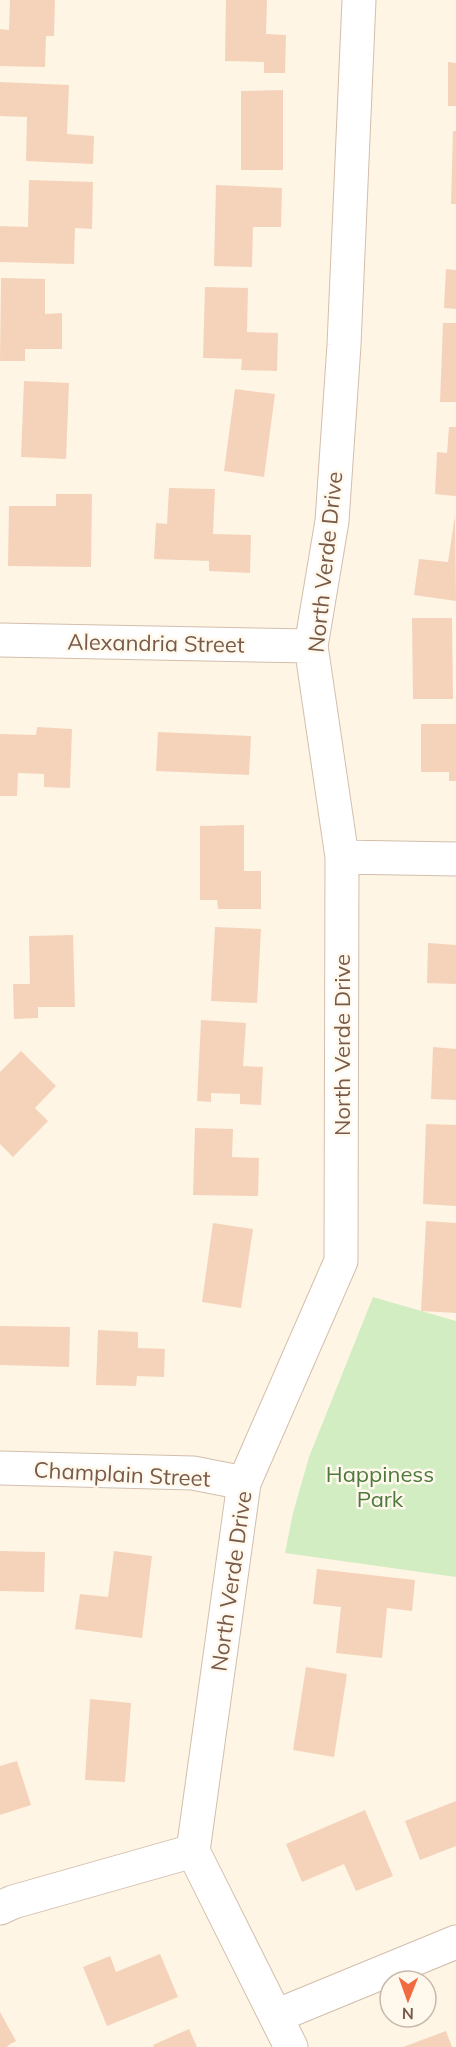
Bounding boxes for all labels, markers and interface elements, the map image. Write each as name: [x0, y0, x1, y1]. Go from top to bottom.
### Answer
street label: North Verde Drive: [302, 470, 348, 654]
street label: Alexandria Street: [67, 627, 245, 659]
street label: North Verde Drive: [328, 954, 356, 1136]
street label: Champlain Street: [33, 1455, 211, 1493]
park label: Happiness Park: [326, 1460, 434, 1513]
street label: North Verde Drive: [204, 1489, 258, 1673]
north arrow: [378, 1969, 438, 2029]
text: N: [402, 2004, 414, 2024]

